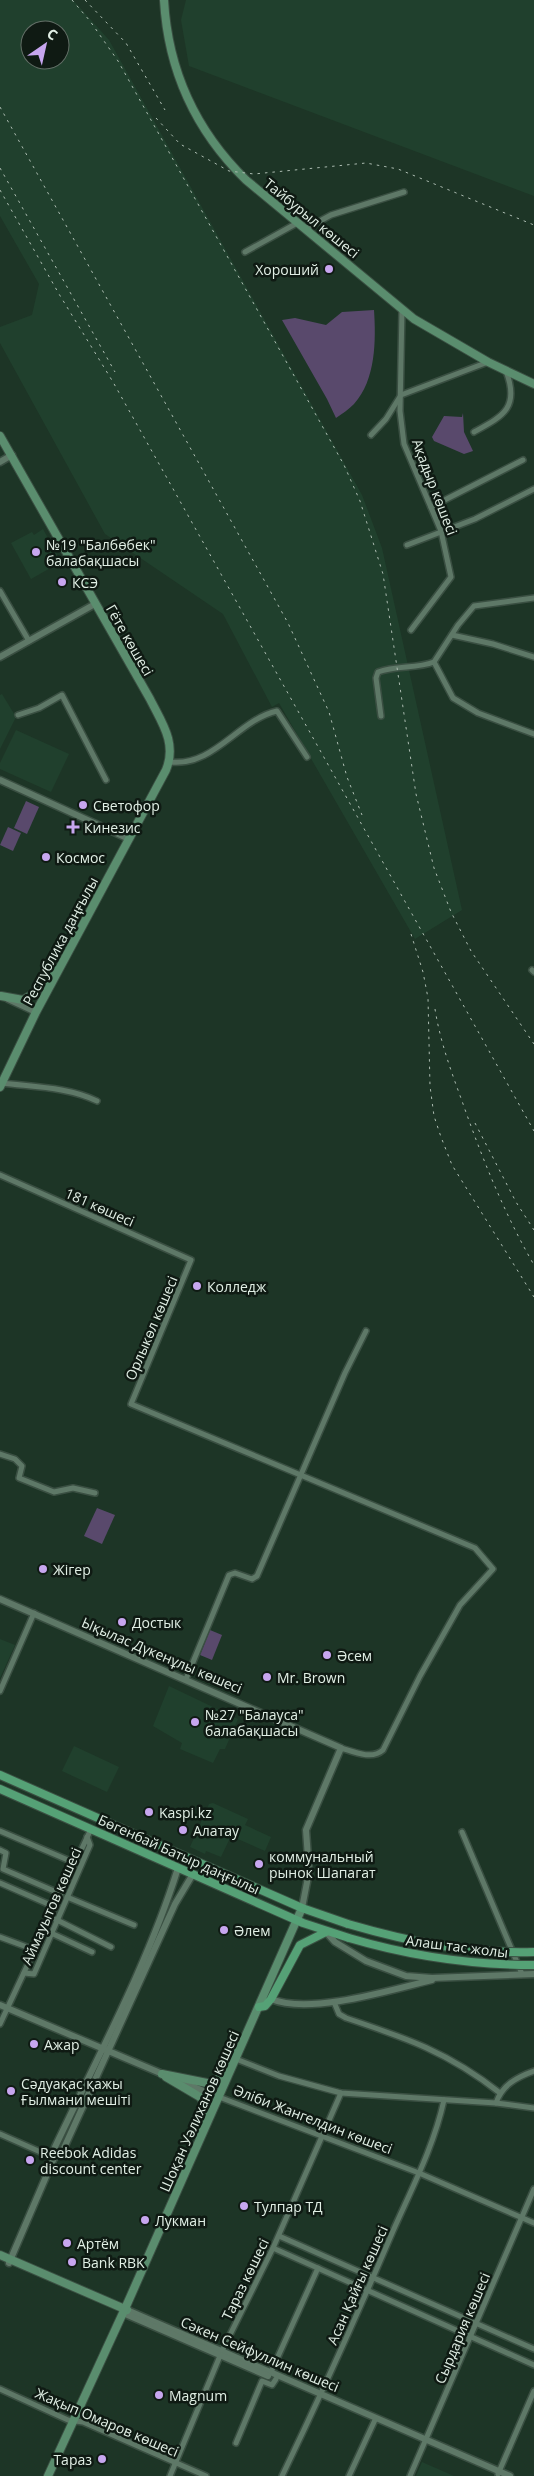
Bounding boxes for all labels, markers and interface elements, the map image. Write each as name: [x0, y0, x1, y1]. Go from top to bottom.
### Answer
north arrow: [20, 20, 70, 70]
text: С: [44, 23, 62, 44]
street label: Тайбурыл көшесі: [261, 174, 363, 262]
place label: Хороший: [255, 260, 319, 279]
marker: Хороший: [323, 263, 335, 275]
street label: Ақадыр көшесі: [408, 436, 462, 538]
place label: №19 "Балбөбек" балабақшасы: [46, 535, 156, 570]
marker: №19 "Балбөбек" балабақшасы: [30, 546, 42, 558]
place label: КСЭ: [72, 573, 98, 592]
marker: КСЭ: [56, 576, 68, 588]
street label: Гёте көшесі: [102, 601, 158, 679]
place label: Светофор: [93, 796, 160, 815]
marker: Светофор: [77, 799, 89, 811]
place label: Кинезис: [84, 818, 141, 837]
marker: Кинезис: [66, 820, 80, 834]
place label: Космос: [56, 848, 105, 867]
marker: Космос: [40, 851, 52, 863]
street label: Республика даңғылы: [18, 873, 102, 1009]
street label: 181 көшесі: [62, 1183, 138, 1231]
street label: Орлыкөл көшесі: [120, 1273, 182, 1383]
place label: Колледж: [207, 1277, 267, 1296]
marker: Колледж: [191, 1280, 203, 1292]
place label: Жiгер: [53, 1560, 91, 1579]
marker: Жiгер: [37, 1563, 49, 1575]
street label: Ықылас Дүкенұлы көшесі: [79, 1613, 245, 1697]
place label: Достык: [132, 1613, 182, 1632]
marker: Достык: [116, 1616, 128, 1628]
place label: Әсем: [337, 1646, 372, 1665]
marker: Әсем: [321, 1649, 333, 1661]
place label: Mr. Brown: [277, 1668, 345, 1687]
marker: Mr. Brown: [261, 1671, 273, 1683]
place label: №27 "Балауса" балабақшасы: [205, 1705, 304, 1740]
marker: №27 "Балауса" балабақшасы: [189, 1716, 201, 1728]
place label: Kaspi.kz: [159, 1803, 212, 1822]
marker: Kaspi.kz: [143, 1806, 155, 1818]
street label: Бөгенбай Батыр даңғылы: [95, 1810, 263, 1898]
place label: Алатау: [193, 1821, 240, 1840]
marker: Алатау: [177, 1824, 189, 1836]
street label: Аймауытов көшесі: [17, 1844, 85, 1968]
place label: коммунальный рынок Шапагат: [269, 1847, 376, 1882]
marker: коммунальный рынок Шапагат: [253, 1858, 265, 1870]
place label: Әлем: [234, 1921, 270, 1940]
marker: Әлем: [218, 1924, 230, 1936]
street label: Алаш тас жолы: [405, 1930, 509, 1962]
street label: Шоқан Уәлиханов көшесі: [155, 2027, 243, 2195]
place label: Ажар: [44, 2035, 80, 2054]
marker: Ажар: [28, 2038, 40, 2050]
place label: Сәдуақас қажы Ғылмани мешіті: [21, 2074, 131, 2109]
street label: Әліби Жангелдин көшесі: [231, 2080, 395, 2158]
marker: Сәдуақас қажы Ғылмани мешіті: [5, 2085, 17, 2097]
place label: Reebok Adidas discount center: [40, 2143, 142, 2178]
marker: Reebok Adidas discount center: [24, 2154, 36, 2166]
place label: Тулпар ТД: [254, 2197, 323, 2216]
marker: Тулпар ТД: [238, 2200, 250, 2212]
place label: Лукман: [155, 2211, 206, 2230]
marker: Лукман: [139, 2214, 151, 2226]
street label: Асан Қайғы көшесі: [322, 2222, 392, 2348]
place label: Артём: [77, 2234, 119, 2253]
street label: Тараз көшесі: [217, 2235, 273, 2323]
marker: Артём: [61, 2237, 73, 2249]
place label: Bank RBK: [82, 2253, 145, 2272]
marker: Bank RBK: [66, 2256, 78, 2268]
street label: Сырдария көшесі: [430, 2270, 494, 2386]
street label: Сәкен Сейфуллин көшесі: [178, 2312, 342, 2396]
street label: Жақып Омаров көшесі: [32, 2383, 182, 2461]
place label: Magnum: [169, 2386, 227, 2405]
marker: Magnum: [153, 2389, 165, 2401]
place label: Тараз: [53, 2450, 92, 2469]
marker: Тараз: [96, 2453, 108, 2465]

